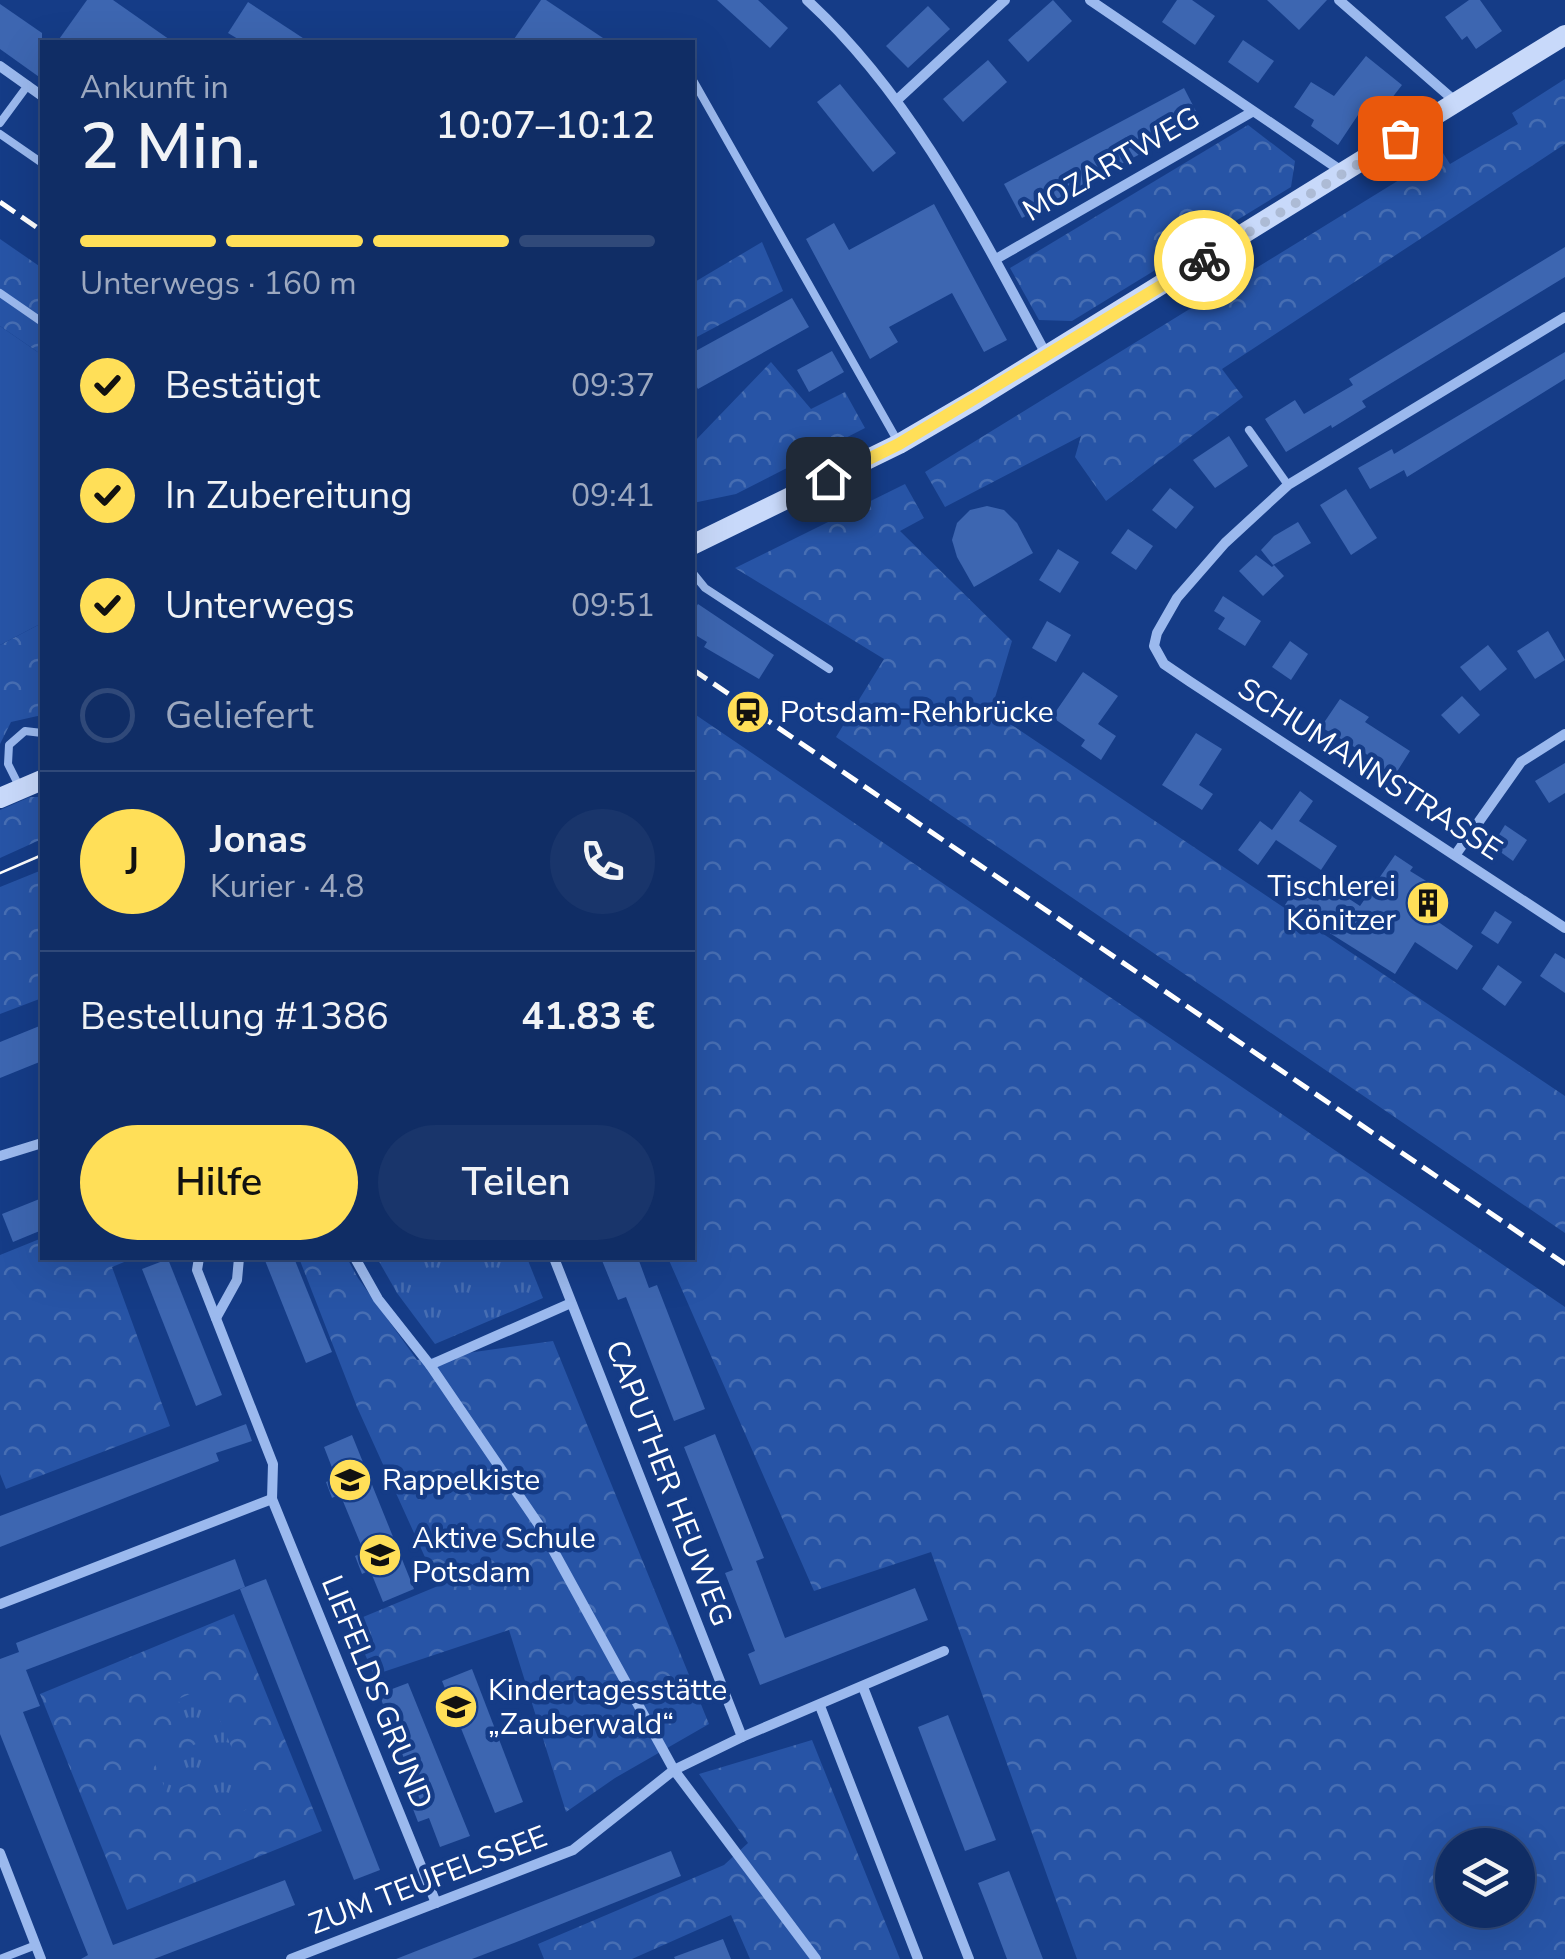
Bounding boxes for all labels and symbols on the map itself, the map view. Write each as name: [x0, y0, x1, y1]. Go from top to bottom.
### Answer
pin: [1358, 96, 1443, 181]
street label: MOZARTWEG: [1015, 97, 1207, 232]
courier: [1154, 210, 1254, 310]
pin: [786, 437, 871, 522]
street label: SCHUMANNSTRASSE: [1230, 669, 1510, 870]
station icon: Potsdam-Rehbrücke: [725, 689, 771, 735]
place label: Potsdam-Rehbrücke: [780, 692, 1054, 733]
place label: Tischlerei Könitzer: [1267, 866, 1396, 941]
building icon: Tischlerei Könitzer: [1405, 880, 1451, 926]
street label: CAPUTHER HEUWEG: [595, 1334, 742, 1632]
school or university icon: Rappelkiste: [327, 1457, 373, 1503]
place label: Rappelkiste: [382, 1460, 540, 1501]
place label: Aktive Schule Potsdam: [412, 1518, 596, 1593]
school or university icon: Aktive Schule Potsdam: [357, 1532, 403, 1578]
street label: LIEFELDS GRUND: [311, 1569, 442, 1815]
place label: Kindertagesstätte „Zauberwald“: [488, 1670, 727, 1745]
school or university icon: Kindertagesstätte „Zauberwald“: [433, 1684, 479, 1730]
street label: ZUM TEUFELSSEE: [303, 1816, 553, 1945]

